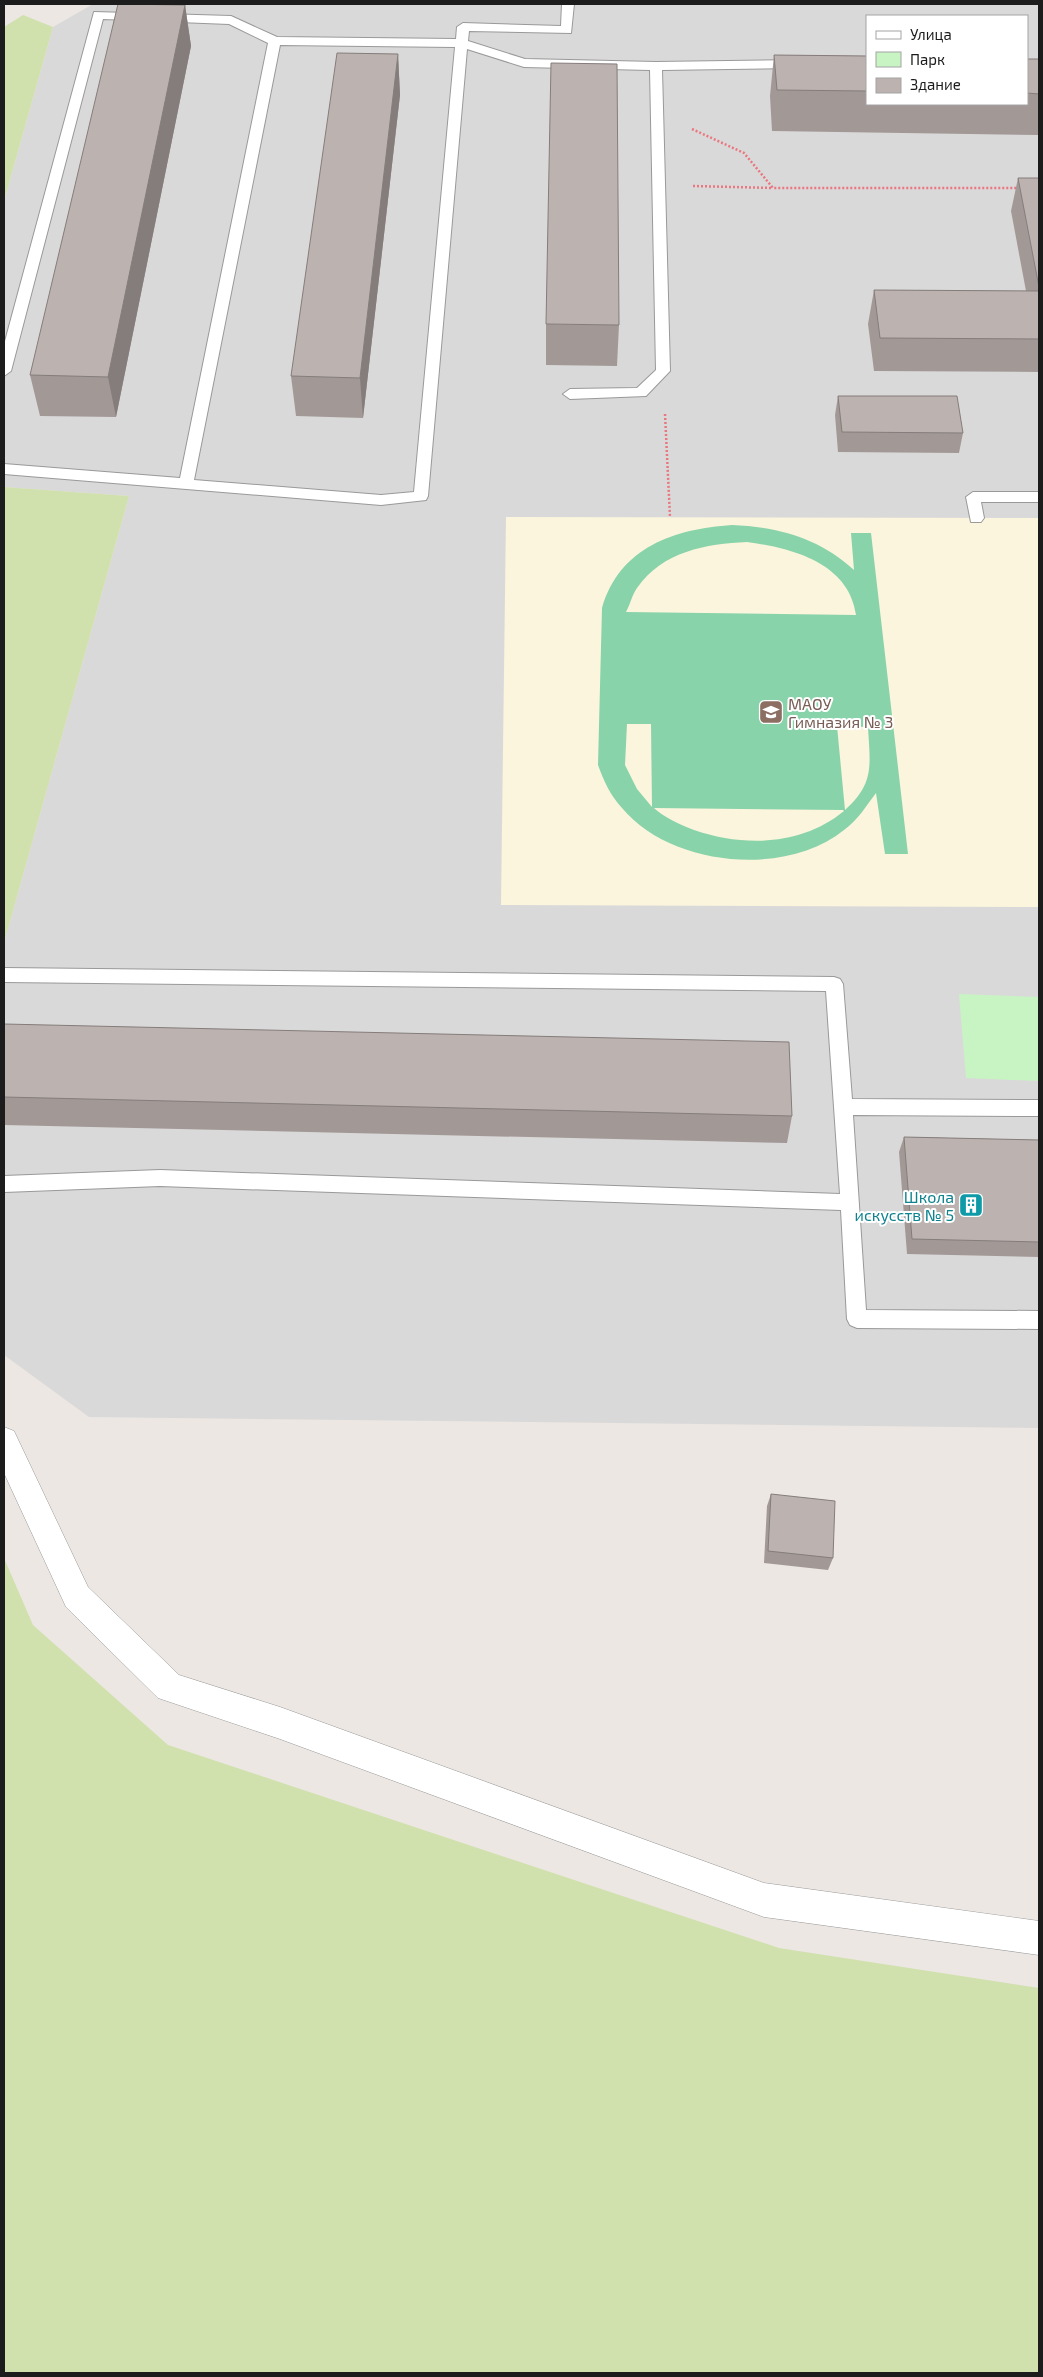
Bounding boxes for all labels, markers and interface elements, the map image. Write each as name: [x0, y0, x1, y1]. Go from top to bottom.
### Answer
legend: [866, 15, 1028, 105]
text: Улица: [910, 25, 952, 43]
text: Парк: [910, 50, 945, 68]
text: Здание: [910, 75, 961, 93]
place label: МАОУ Гимназия № 3: [788, 694, 893, 731]
school or university icon: МАОУ Гимназия № 3: [758, 699, 784, 725]
place label: Школа искусств № 5: [855, 1187, 954, 1225]
building icon: Школа искусств № 5: [958, 1192, 984, 1218]

